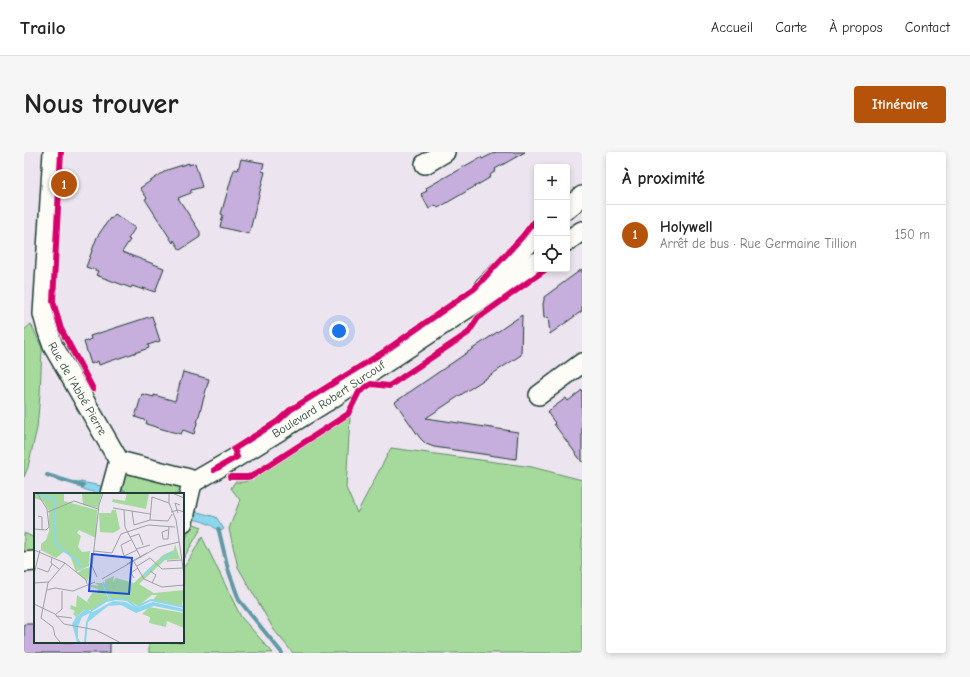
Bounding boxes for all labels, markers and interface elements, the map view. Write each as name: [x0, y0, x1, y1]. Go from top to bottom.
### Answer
text: Trailo: [20, 17, 66, 39]
text: Accueil: [711, 19, 753, 36]
text: Carte: [775, 19, 807, 36]
text: À propos: [829, 19, 883, 36]
text: Contact: [905, 19, 950, 36]
button: Itinéraire: [854, 86, 946, 123]
text: Nous trouver: [24, 88, 179, 120]
map controls: [534, 164, 570, 272]
button: +: [534, 164, 570, 200]
pin: 1: [51, 169, 77, 199]
text: À proximité: [622, 169, 705, 188]
button: −: [534, 200, 570, 236]
text: Holywell: [660, 218, 713, 236]
text: 1: [632, 227, 638, 242]
text: 150 m: [895, 227, 930, 242]
button: locate: [534, 236, 570, 272]
text: Arrêt de bus · Rue Germaine Tillion: [660, 236, 857, 251]
your location: [329, 321, 349, 341]
street label: Rue de l'Abbé Pierre: [45, 339, 110, 438]
street label: Boulevard Robert Surcouf: [269, 358, 388, 441]
inset map: [34, 493, 184, 643]

